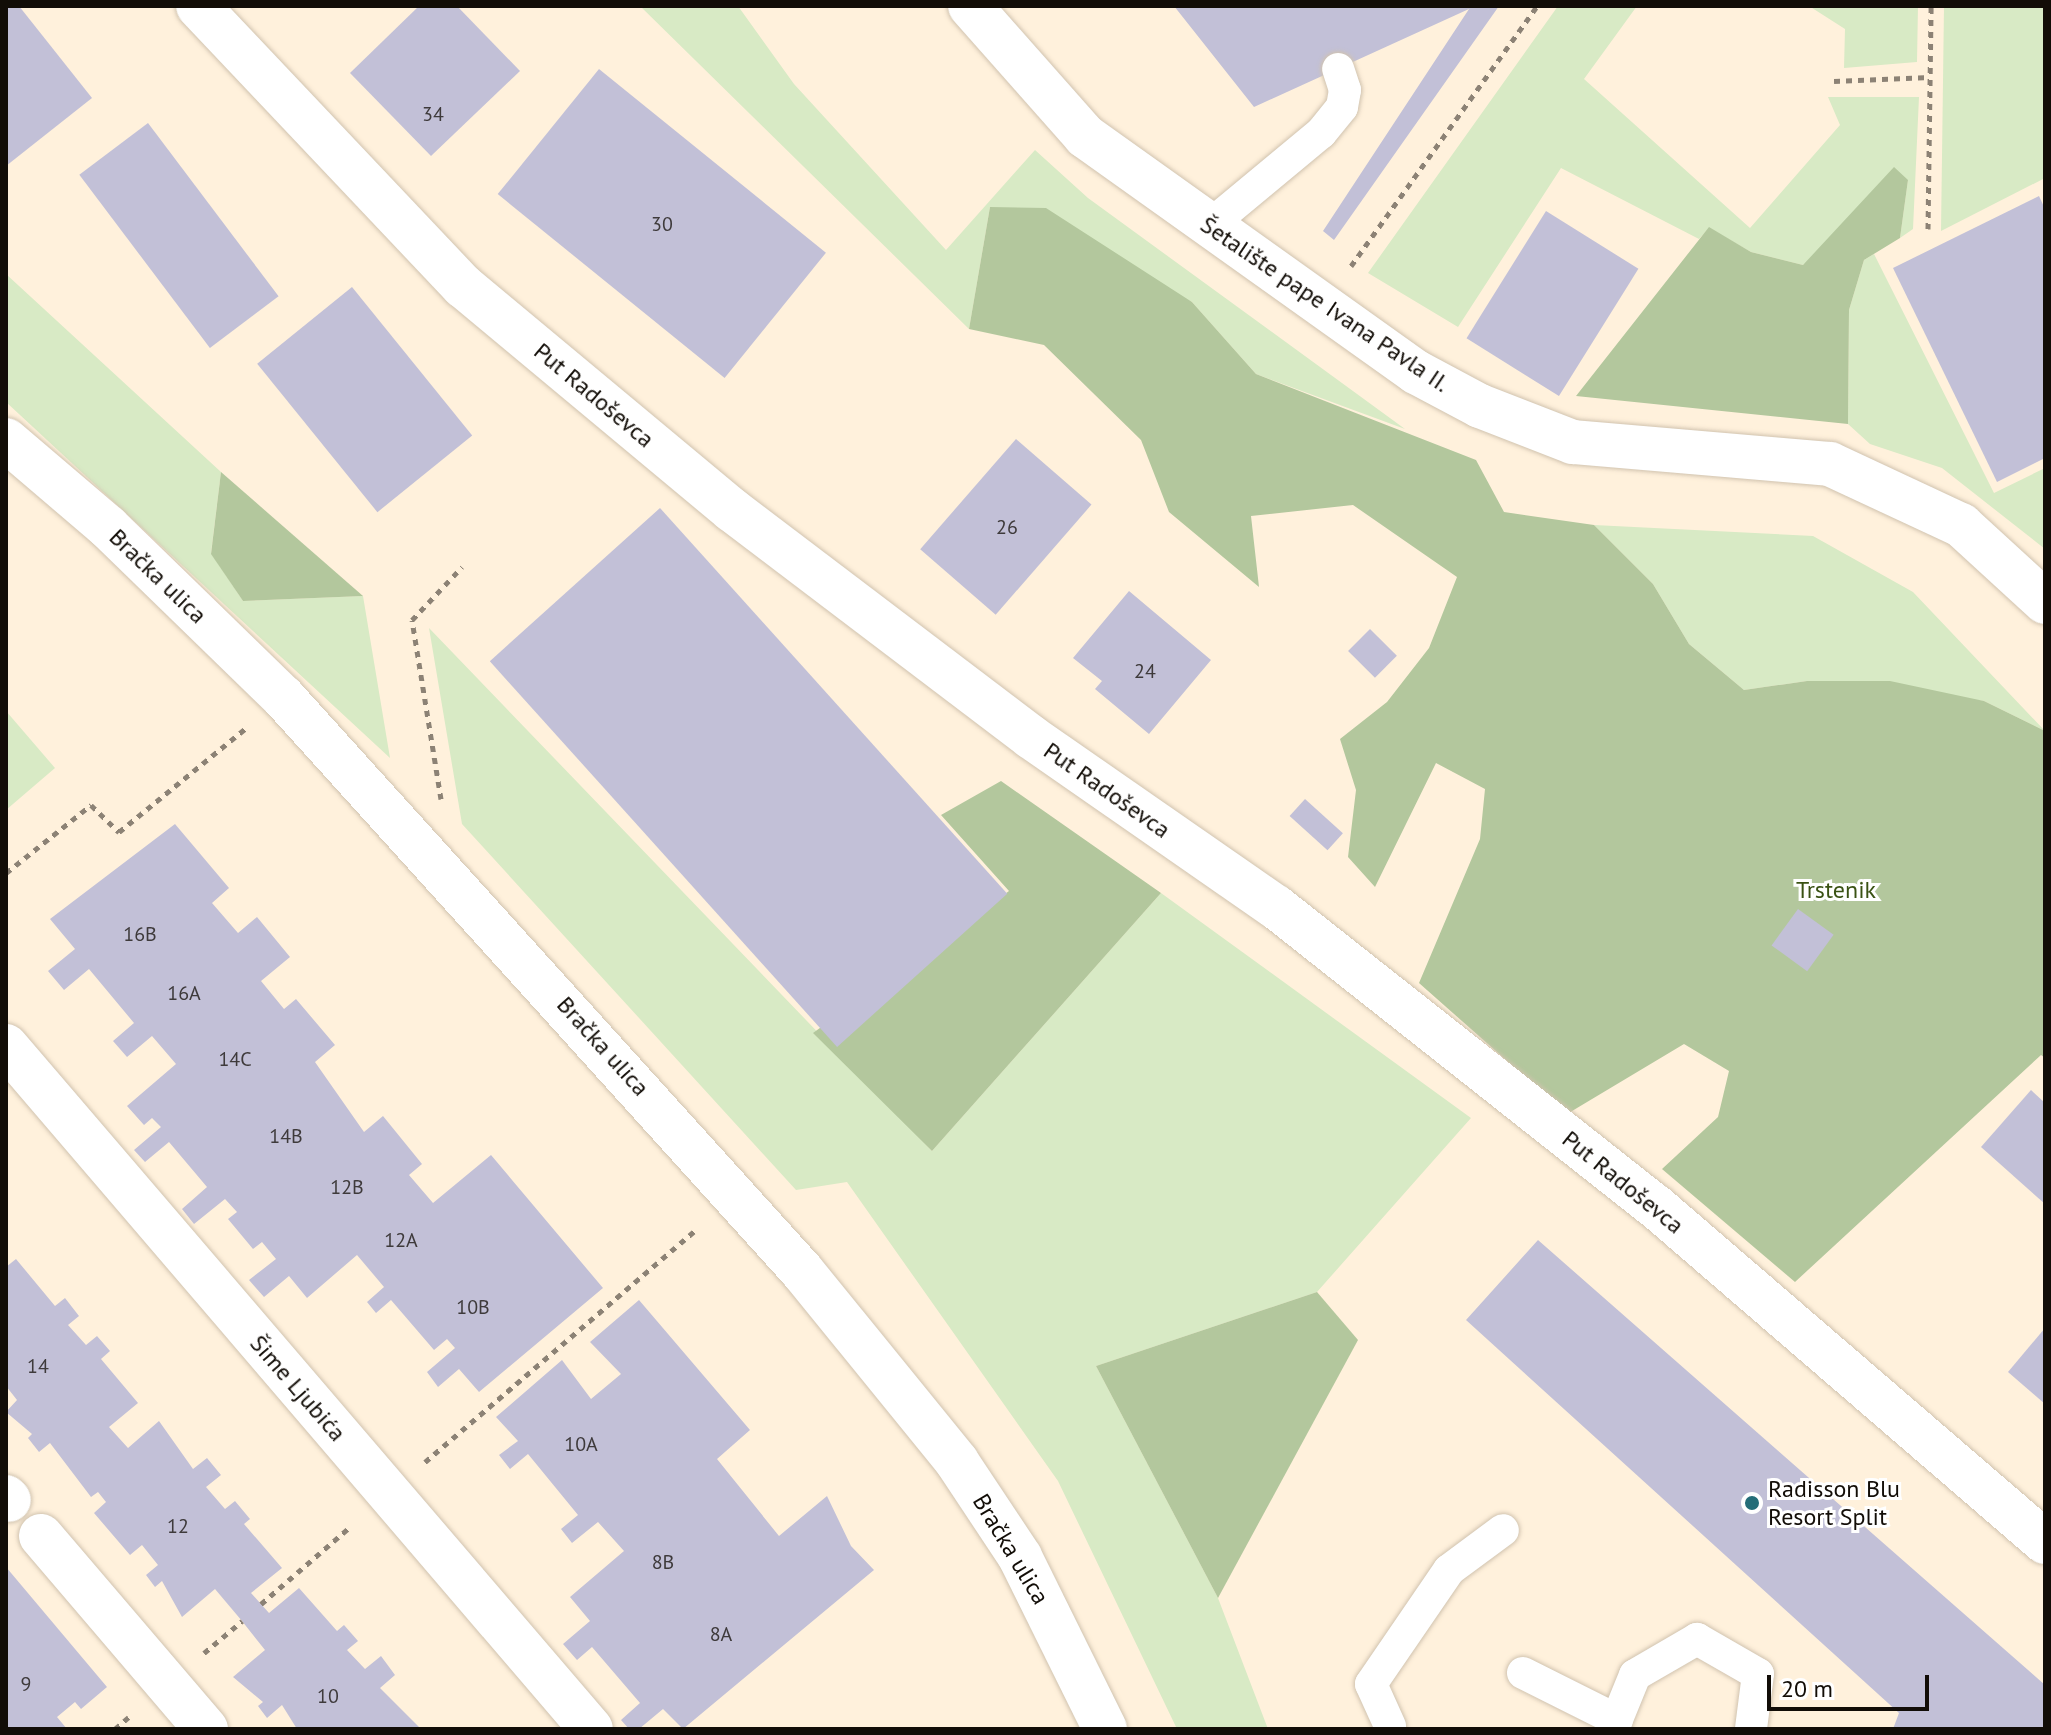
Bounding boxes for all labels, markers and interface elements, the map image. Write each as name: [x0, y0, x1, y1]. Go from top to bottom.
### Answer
house number: 34: [422, 102, 444, 126]
street label: Šetalište pape Ivana Pavla II.: [1195, 210, 1455, 398]
house number: 30: [651, 212, 673, 236]
street label: Put Radoševca: [528, 337, 660, 453]
house number: 26: [996, 515, 1018, 539]
street label: Bračka ulica: [103, 523, 213, 629]
house number: 24: [1134, 659, 1156, 683]
street label: Put Radoševca: [1038, 736, 1176, 844]
park label: Trstenik: [1796, 876, 1876, 904]
house number: 16B: [123, 922, 157, 946]
house number: 16A: [167, 981, 201, 1005]
street label: Bračka ulica: [551, 990, 655, 1102]
house number: 14C: [218, 1047, 252, 1071]
house number: 14B: [269, 1124, 303, 1148]
street label: Put Radoševca: [1557, 1124, 1689, 1240]
house number: 12B: [330, 1175, 364, 1199]
house number: 12A: [384, 1228, 418, 1252]
house number: 10B: [456, 1295, 490, 1319]
street label: Šime Ljubića: [244, 1329, 352, 1447]
house number: 14: [27, 1354, 49, 1378]
house number: 10A: [564, 1432, 598, 1456]
place label: Radisson Blu Resort Split: [1768, 1475, 1900, 1531]
street label: Bračka ulica: [967, 1489, 1055, 1609]
marker: Radisson Blu Resort Split: [1743, 1494, 1761, 1512]
house number: 12: [167, 1514, 189, 1538]
house number: 8B: [652, 1550, 674, 1574]
house number: 8A: [710, 1622, 732, 1646]
scale bar: [1771, 1659, 1933, 1709]
house number: 9: [21, 1672, 31, 1696]
text: 20 m: [1781, 1673, 1833, 1704]
house number: 10: [317, 1684, 339, 1708]

